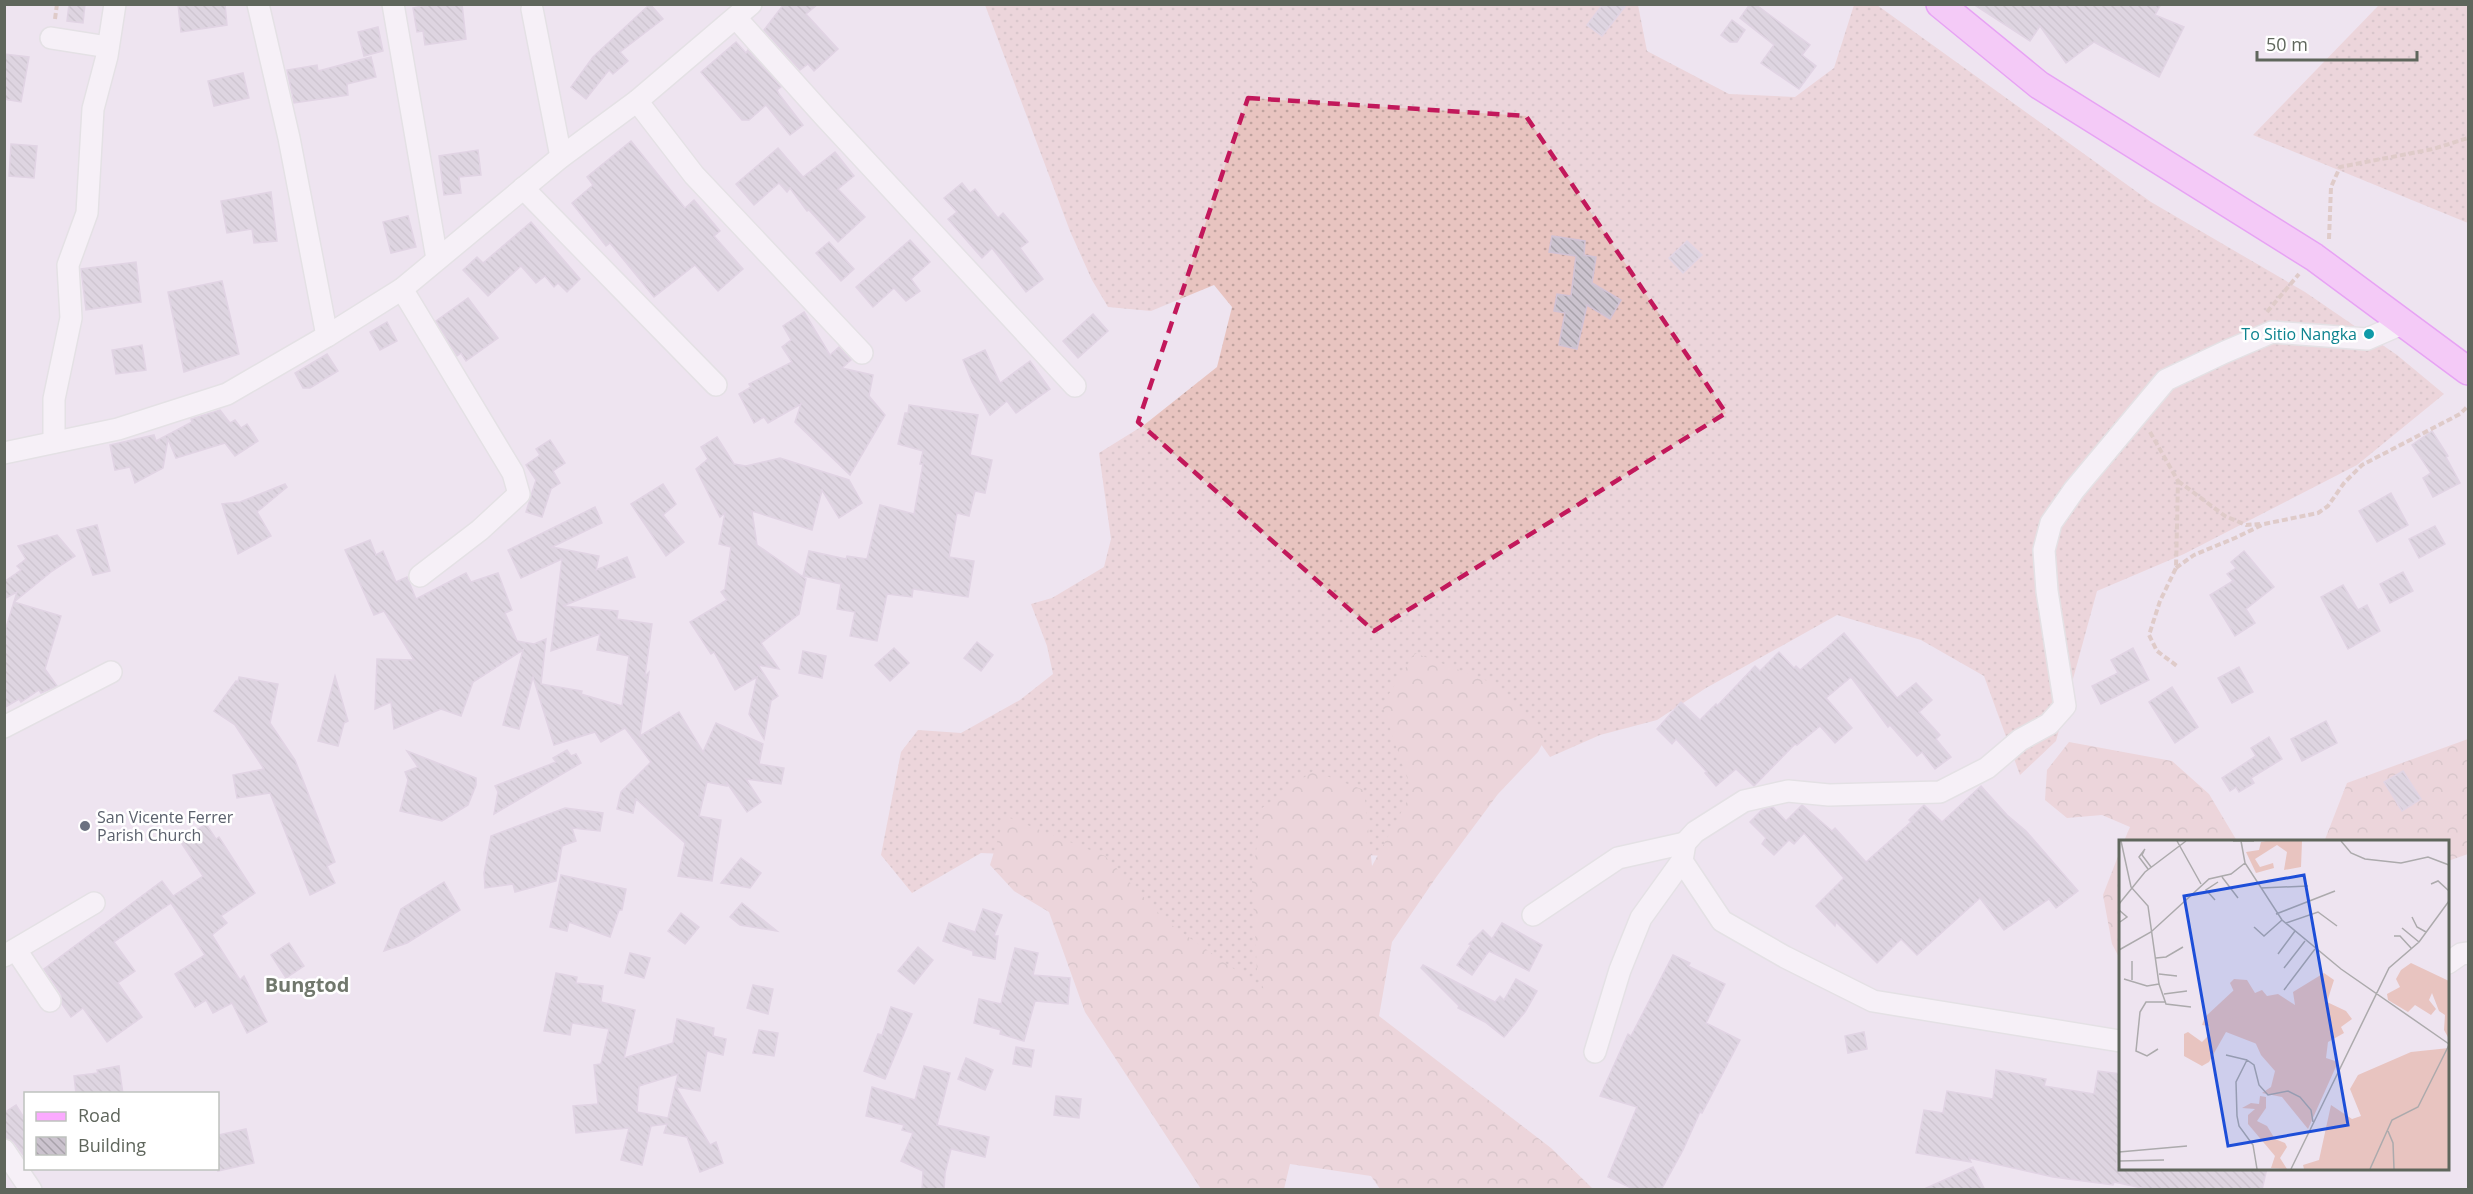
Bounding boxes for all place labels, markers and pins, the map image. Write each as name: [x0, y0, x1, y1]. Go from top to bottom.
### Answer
place label: To Sitio Nangka: [2241, 323, 2357, 345]
marker: To Sitio Nangka: [2362, 327, 2376, 341]
place label: San Vicente Ferrer Parish Church: [97, 806, 234, 846]
marker: San Vicente Ferrer Parish Church: [78, 819, 92, 833]

